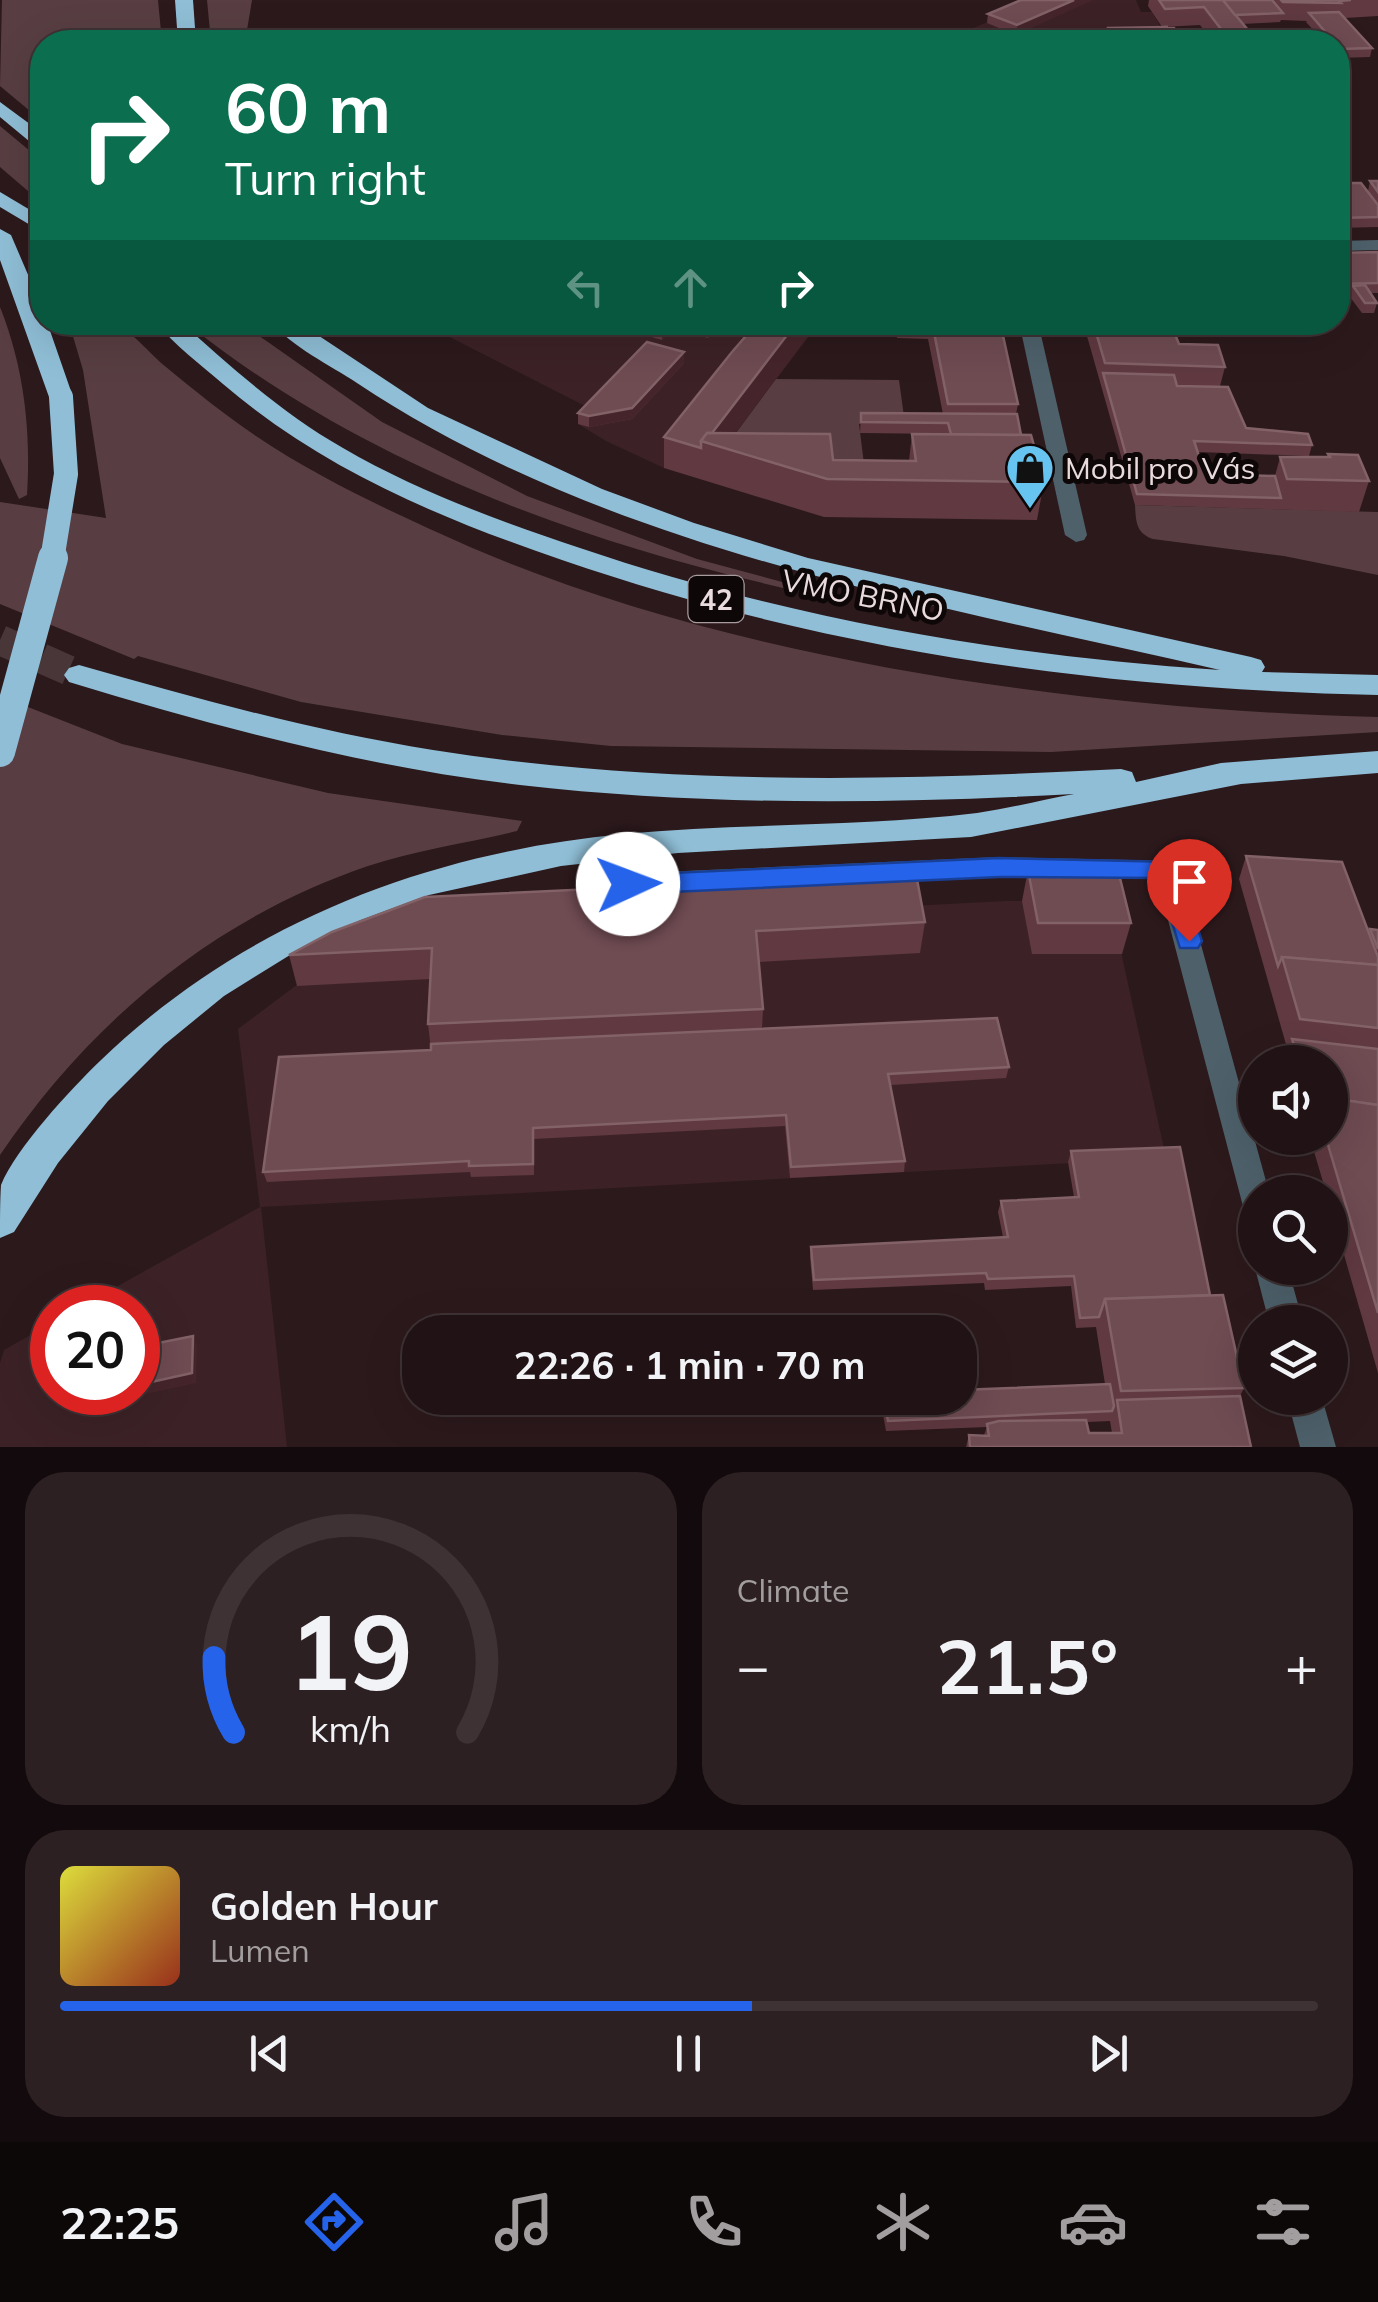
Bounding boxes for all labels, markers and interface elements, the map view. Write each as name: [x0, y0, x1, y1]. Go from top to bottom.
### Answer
text: 60 m: [225, 63, 391, 151]
icon: right: [60, 70, 190, 200]
text: Turn right: [225, 150, 426, 206]
icon: left: [558, 260, 613, 315]
icon: ahead: [663, 260, 718, 315]
icon: right: [768, 260, 823, 315]
shop icon: Mobil pro Vás: [1004, 442, 1056, 510]
place label: Mobil pro Vás: [1065, 449, 1255, 487]
street label: VMO BRNO: [779, 561, 947, 629]
road number: 42: [688, 576, 744, 622]
position arrow: [576, 832, 680, 936]
pin: [1147, 839, 1232, 942]
icon: arrive: [1162, 854, 1217, 909]
map controls: [1238, 1045, 1348, 1415]
button: sound: [1238, 1045, 1348, 1155]
button: search: [1238, 1175, 1348, 1285]
speed limit sign: 20: [30, 1285, 160, 1415]
button: layers: [1238, 1305, 1348, 1415]
text: 22:26 · 1 min · 70 m: [514, 1341, 865, 1389]
text: Climate: [737, 1570, 849, 1610]
text: 19: [288, 1585, 413, 1716]
text: 21.5°: [936, 1619, 1118, 1713]
text: −: [737, 1631, 770, 1700]
text: +: [1285, 1631, 1318, 1700]
text: km/h: [310, 1706, 391, 1751]
text: Golden Hour: [210, 1882, 438, 1930]
text: Lumen: [210, 1930, 310, 1970]
icon: previous: [242, 2026, 297, 2081]
icon: pause: [661, 2026, 716, 2081]
icon: next: [1081, 2026, 1136, 2081]
icon: directions: [299, 2187, 369, 2257]
icon: music: [489, 2187, 559, 2257]
icon: phone: [679, 2187, 749, 2257]
icon: climate: [868, 2187, 938, 2257]
icon: car: [1058, 2187, 1128, 2257]
icon: filters: [1248, 2187, 1318, 2257]
text: 22:25: [60, 2194, 179, 2250]

